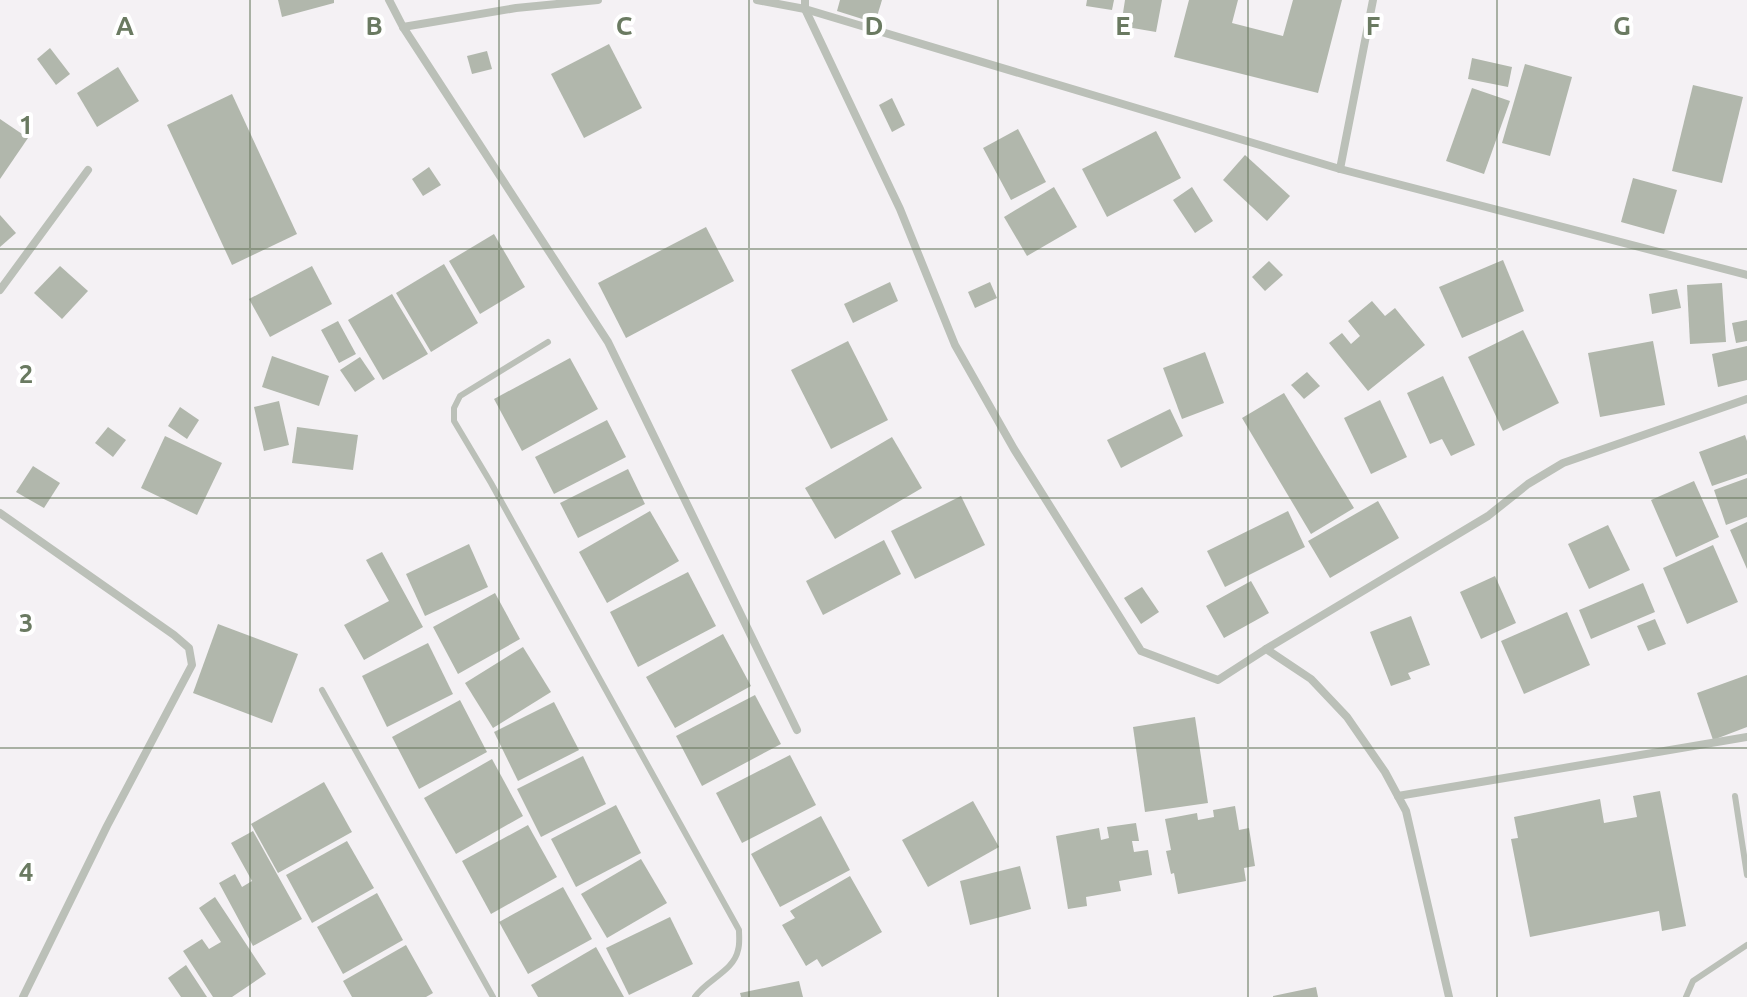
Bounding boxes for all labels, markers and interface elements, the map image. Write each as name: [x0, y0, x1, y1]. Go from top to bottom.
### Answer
text: A: [116, 11, 135, 40]
text: B: [365, 11, 383, 40]
text: C: [616, 11, 633, 40]
text: D: [865, 11, 883, 40]
text: E: [1115, 11, 1131, 40]
text: F: [1366, 11, 1380, 40]
text: G: [1613, 11, 1631, 40]
text: 1: [19, 110, 33, 139]
text: 2: [19, 359, 33, 388]
text: 3: [19, 608, 33, 637]
text: 4: [19, 857, 33, 886]

